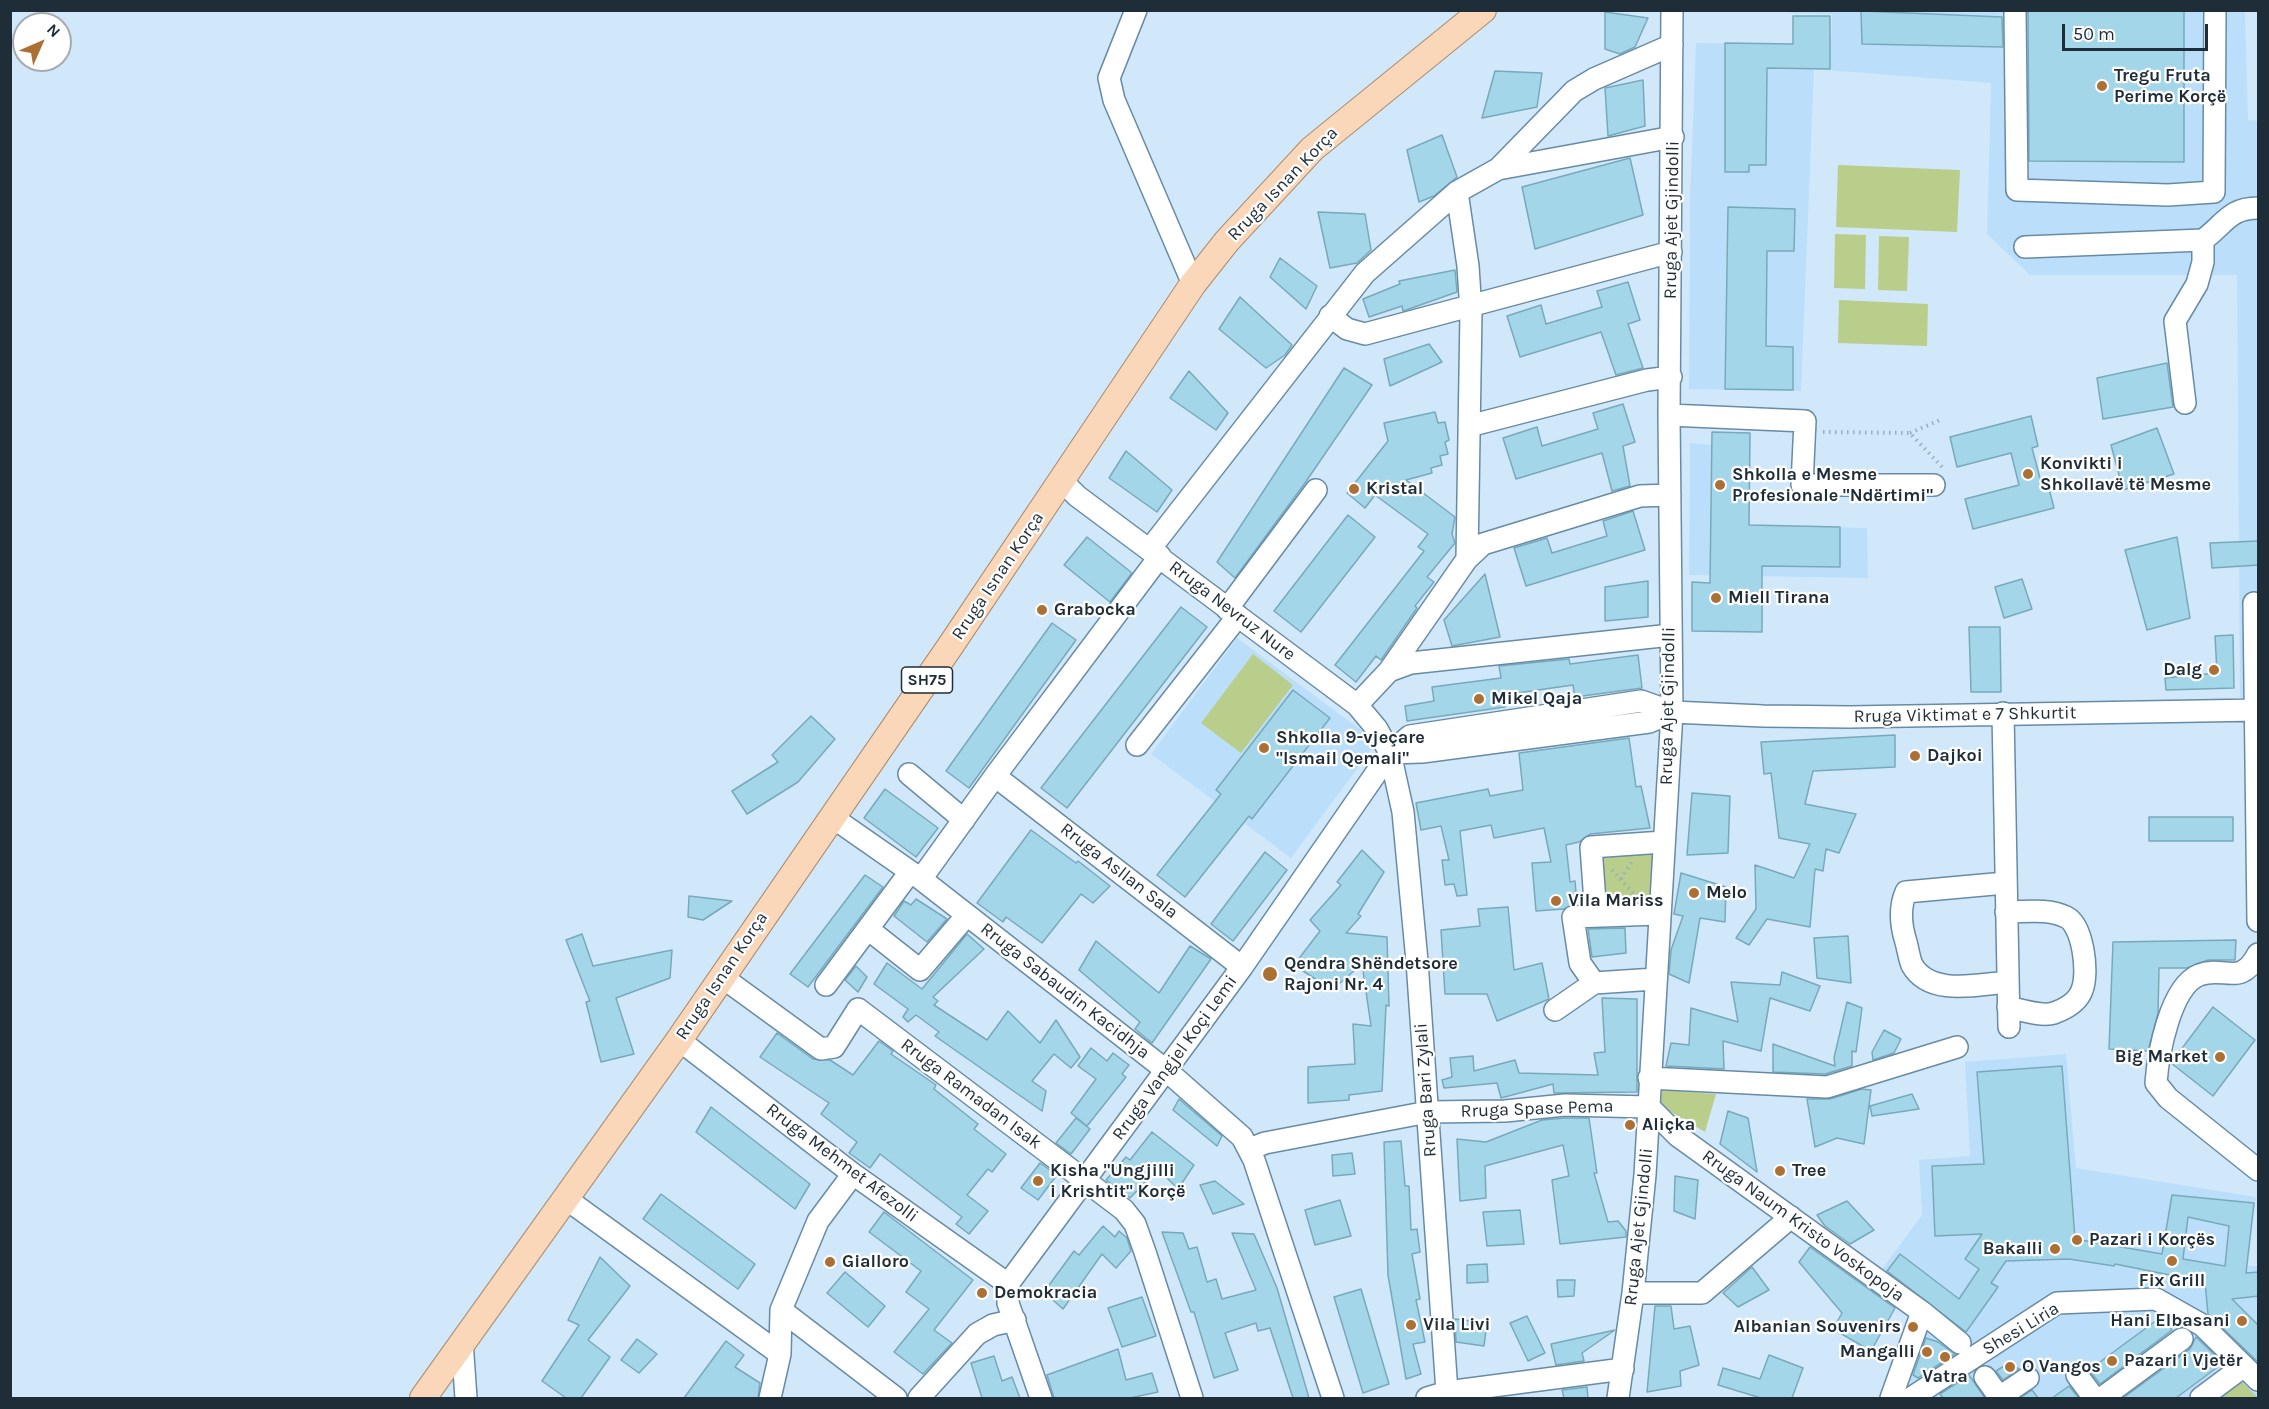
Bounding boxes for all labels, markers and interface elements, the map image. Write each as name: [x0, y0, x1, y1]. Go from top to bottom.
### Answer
north arrow: [12, 12, 72, 72]
scale bar: [2065, 12, 2210, 50]
text: N: [43, 20, 64, 41]
text: 50 m: [2073, 23, 2115, 45]
place label: Tregu Fruta Perime Korçë: [2114, 65, 2226, 107]
marker: Tregu Fruta Perime Korçë: [2095, 79, 2109, 93]
street label: Rruga Isnan Korça: [1223, 123, 1343, 245]
street label: Rruga Ajet Gjindolli: [1660, 141, 1684, 299]
place label: Konvikti i Shkollavë të Mesme: [2040, 453, 2211, 496]
place label: Shkolla e Mesme Profesionale "Ndërtimi": [1732, 464, 1933, 506]
marker: Konvikti i Shkollavë të Mesme: [2021, 467, 2035, 481]
place label: Kristal: [1366, 478, 1423, 500]
marker: Shkolla e Mesme Profesionale "Ndërtimi": [1713, 478, 1727, 492]
marker: Kristal: [1347, 482, 1361, 496]
street label: Rruga Isnan Korça: [947, 508, 1049, 644]
street label: Rruga Nevruz Nure: [1165, 556, 1299, 666]
place label: Miell Tirana: [1728, 587, 1830, 609]
marker: Miell Tirana: [1709, 591, 1723, 605]
place label: Grabocka: [1054, 599, 1136, 621]
marker: Grabocka: [1035, 603, 1049, 617]
street label: Rruga Ajet Gjindolli: [1656, 627, 1680, 785]
place label: Dalg: [2163, 659, 2202, 681]
marker: Dalg: [2207, 663, 2221, 677]
road number: SH75: [902, 667, 952, 693]
place label: Mikel Qaja: [1491, 688, 1582, 710]
marker: Mikel Qaja: [1472, 692, 1486, 706]
street label: Rruga Viktimat e 7 Shkurtit: [1853, 702, 2077, 728]
place label: Shkolla 9-vjeçare "Ismail Qemali": [1276, 727, 1425, 770]
marker: Shkolla 9-vjeçare "Ismail Qemali": [1257, 741, 1271, 755]
place label: Dajkoi: [1927, 745, 1983, 767]
marker: Dajkoi: [1908, 749, 1922, 763]
street label: Rruga Asllan Sala: [1056, 818, 1182, 924]
place label: Melo: [1706, 882, 1747, 904]
marker: Melo: [1687, 886, 1701, 900]
place label: Vila Mariss: [1568, 890, 1664, 912]
marker: Vila Mariss: [1549, 894, 1563, 908]
street label: Rruga Isnan Korça: [671, 908, 773, 1044]
street label: Rruga Sabaudin Kacidhja: [976, 918, 1154, 1064]
place label: Qendra Shëndetsore Rajoni Nr. 4: [1284, 953, 1458, 996]
marker: Qendra Shëndetsore Rajoni Nr. 4: [1261, 965, 1279, 983]
street label: Rruga Vangjel Koçi Lemi: [1108, 971, 1242, 1145]
street label: Rruga Bari Zylali: [1411, 1022, 1441, 1158]
street label: Rruga Ramadan Isak: [896, 1034, 1046, 1154]
place label: Big Market: [2115, 1046, 2208, 1068]
marker: Big Market: [2213, 1050, 2227, 1064]
street label: Rruga Spase Pema: [1460, 1096, 1614, 1122]
street label: Rruga Mehmet Afezolli: [762, 1099, 922, 1227]
place label: Aliçka: [1642, 1114, 1695, 1136]
marker: Aliçka: [1623, 1118, 1637, 1132]
street label: Rruga Naum Kristo Voskopoja: [1698, 1145, 1908, 1307]
street label: Rruga Ajet Gjindolli: [1620, 1147, 1658, 1307]
place label: Kisha "Ungjilli i Krishtit" Korçë: [1050, 1160, 1186, 1202]
place label: Tree: [1792, 1160, 1826, 1182]
marker: Tree: [1773, 1164, 1787, 1178]
marker: Kisha "Ungjilli i Krishtit" Korçë: [1031, 1174, 1045, 1188]
place label: Pazari i Korçës: [2089, 1229, 2215, 1251]
marker: Pazari i Korçës: [2070, 1233, 2084, 1247]
place label: Bakalli: [1983, 1238, 2043, 1260]
marker: Bakalli: [2048, 1242, 2062, 1256]
place label: Gialloro: [842, 1251, 909, 1273]
marker: Fix Grill: [2165, 1254, 2179, 1268]
marker: Gialloro: [823, 1255, 837, 1269]
place label: Fix Grill: [2139, 1270, 2205, 1292]
place label: Demokracia: [994, 1282, 1097, 1304]
marker: Demokracia: [975, 1286, 989, 1300]
street label: Shesi Liria: [1979, 1298, 2063, 1360]
place label: Hani Elbasani: [2110, 1310, 2230, 1332]
place label: Vila Livi: [1423, 1314, 1490, 1336]
marker: Hani Elbasani: [2235, 1314, 2249, 1328]
place label: Albanian Souvenirs: [1734, 1316, 1901, 1338]
marker: Vila Livi: [1404, 1318, 1418, 1332]
marker: Albanian Souvenirs: [1906, 1320, 1920, 1334]
place label: Mangalli: [1840, 1341, 1915, 1363]
marker: Mangalli: [1920, 1345, 1934, 1359]
marker: Vatra: [1938, 1350, 1952, 1364]
place label: Pazari i Vjetër: [2124, 1350, 2243, 1372]
marker: Pazari i Vjetër: [2105, 1354, 2119, 1368]
place label: O Vangos: [2022, 1356, 2101, 1378]
marker: O Vangos: [2003, 1360, 2017, 1374]
place label: Vatra: [1922, 1366, 1968, 1388]

